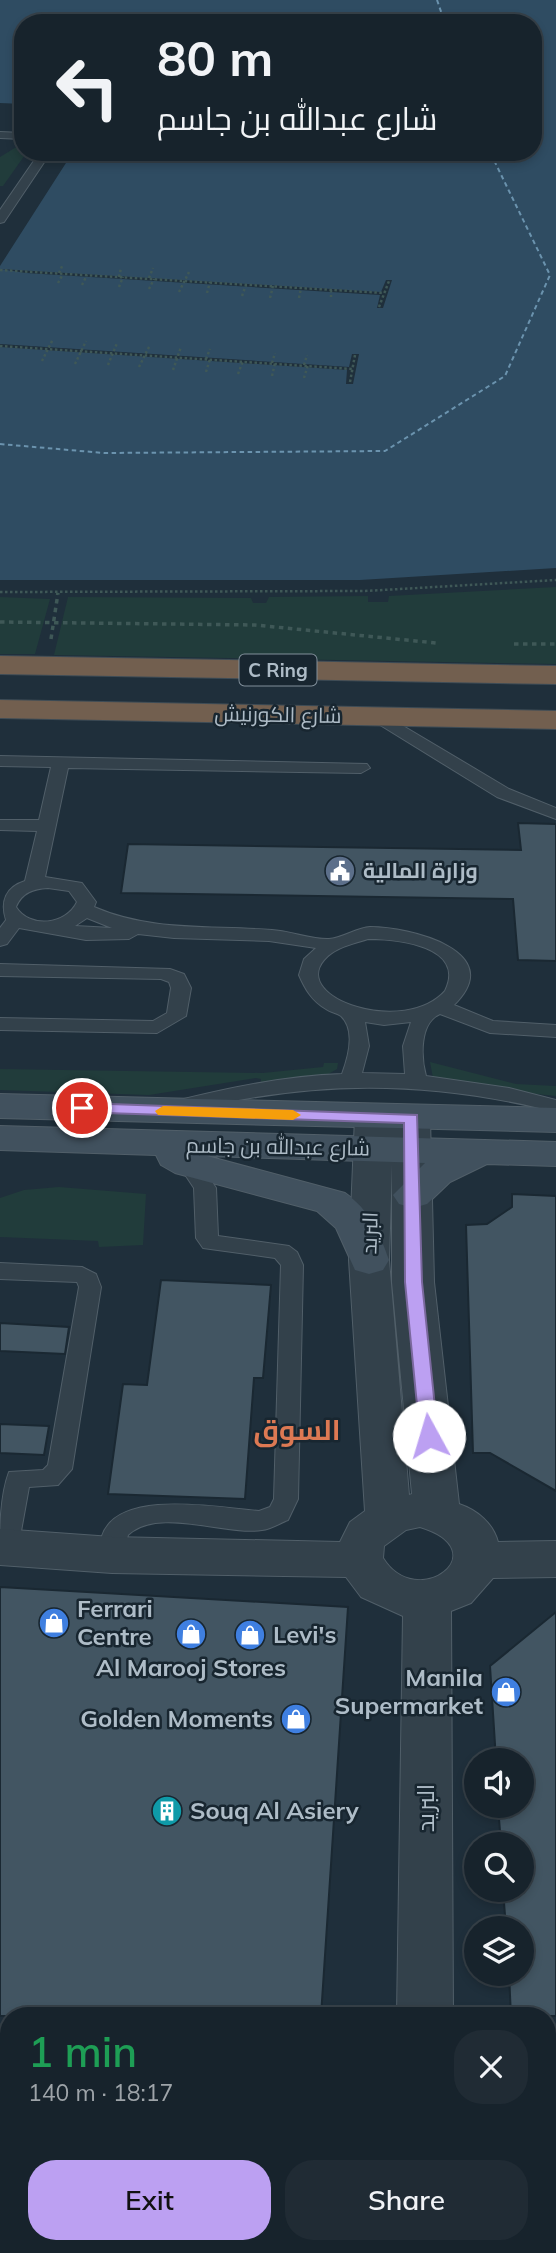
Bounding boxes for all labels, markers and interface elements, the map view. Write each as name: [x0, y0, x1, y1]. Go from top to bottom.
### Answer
text: 80 m: [157, 27, 273, 88]
icon: left: [42, 42, 133, 133]
text: شارع عبدالله بن جاسم: [157, 98, 438, 138]
road number: C Ring: [240, 654, 316, 685]
street label: شارع الكورنيش: [214, 700, 342, 730]
public building icon: وزارة المالية: [323, 854, 357, 888]
place label: وزارة المالية: [363, 857, 478, 884]
pin: [52, 1078, 112, 1138]
icon: arrive: [63, 1089, 101, 1127]
street label: شارع عبدالله بن جاسم: [186, 1131, 370, 1163]
street label: البريد: [355, 1211, 383, 1255]
position arrow: [392, 1399, 466, 1473]
district label: السوق: [254, 1412, 340, 1448]
place label: Ferrari Centre: [77, 1593, 153, 1651]
shop icon: Ferrari Centre: [37, 1606, 71, 1640]
shop icon: Al Marooj Stores: [174, 1617, 208, 1651]
shop icon: Levi's: [233, 1618, 267, 1652]
place label: Levi's: [273, 1619, 336, 1649]
place label: Al Marooj Stores: [96, 1652, 286, 1682]
place label: Manila Supermarket: [335, 1662, 483, 1720]
shop icon: Manila Supermarket: [489, 1675, 523, 1709]
shop icon: Golden Moments: [279, 1702, 313, 1736]
place label: Golden Moments: [80, 1703, 273, 1733]
map controls: [464, 1748, 534, 1986]
button: sound: [464, 1748, 534, 1818]
street label: البريد: [410, 1784, 440, 1832]
building icon: Souq Al Asiery: [150, 1794, 184, 1828]
place label: Souq Al Asiery: [190, 1795, 360, 1825]
button: search: [464, 1832, 534, 1902]
button: layers: [464, 1916, 534, 1986]
text: 1 min: [28, 2025, 137, 2078]
button: close: [454, 2030, 528, 2104]
text: 140 m · 18:17: [28, 2078, 173, 2107]
button: Exit: [28, 2160, 271, 2240]
button: Share: [285, 2160, 528, 2240]

